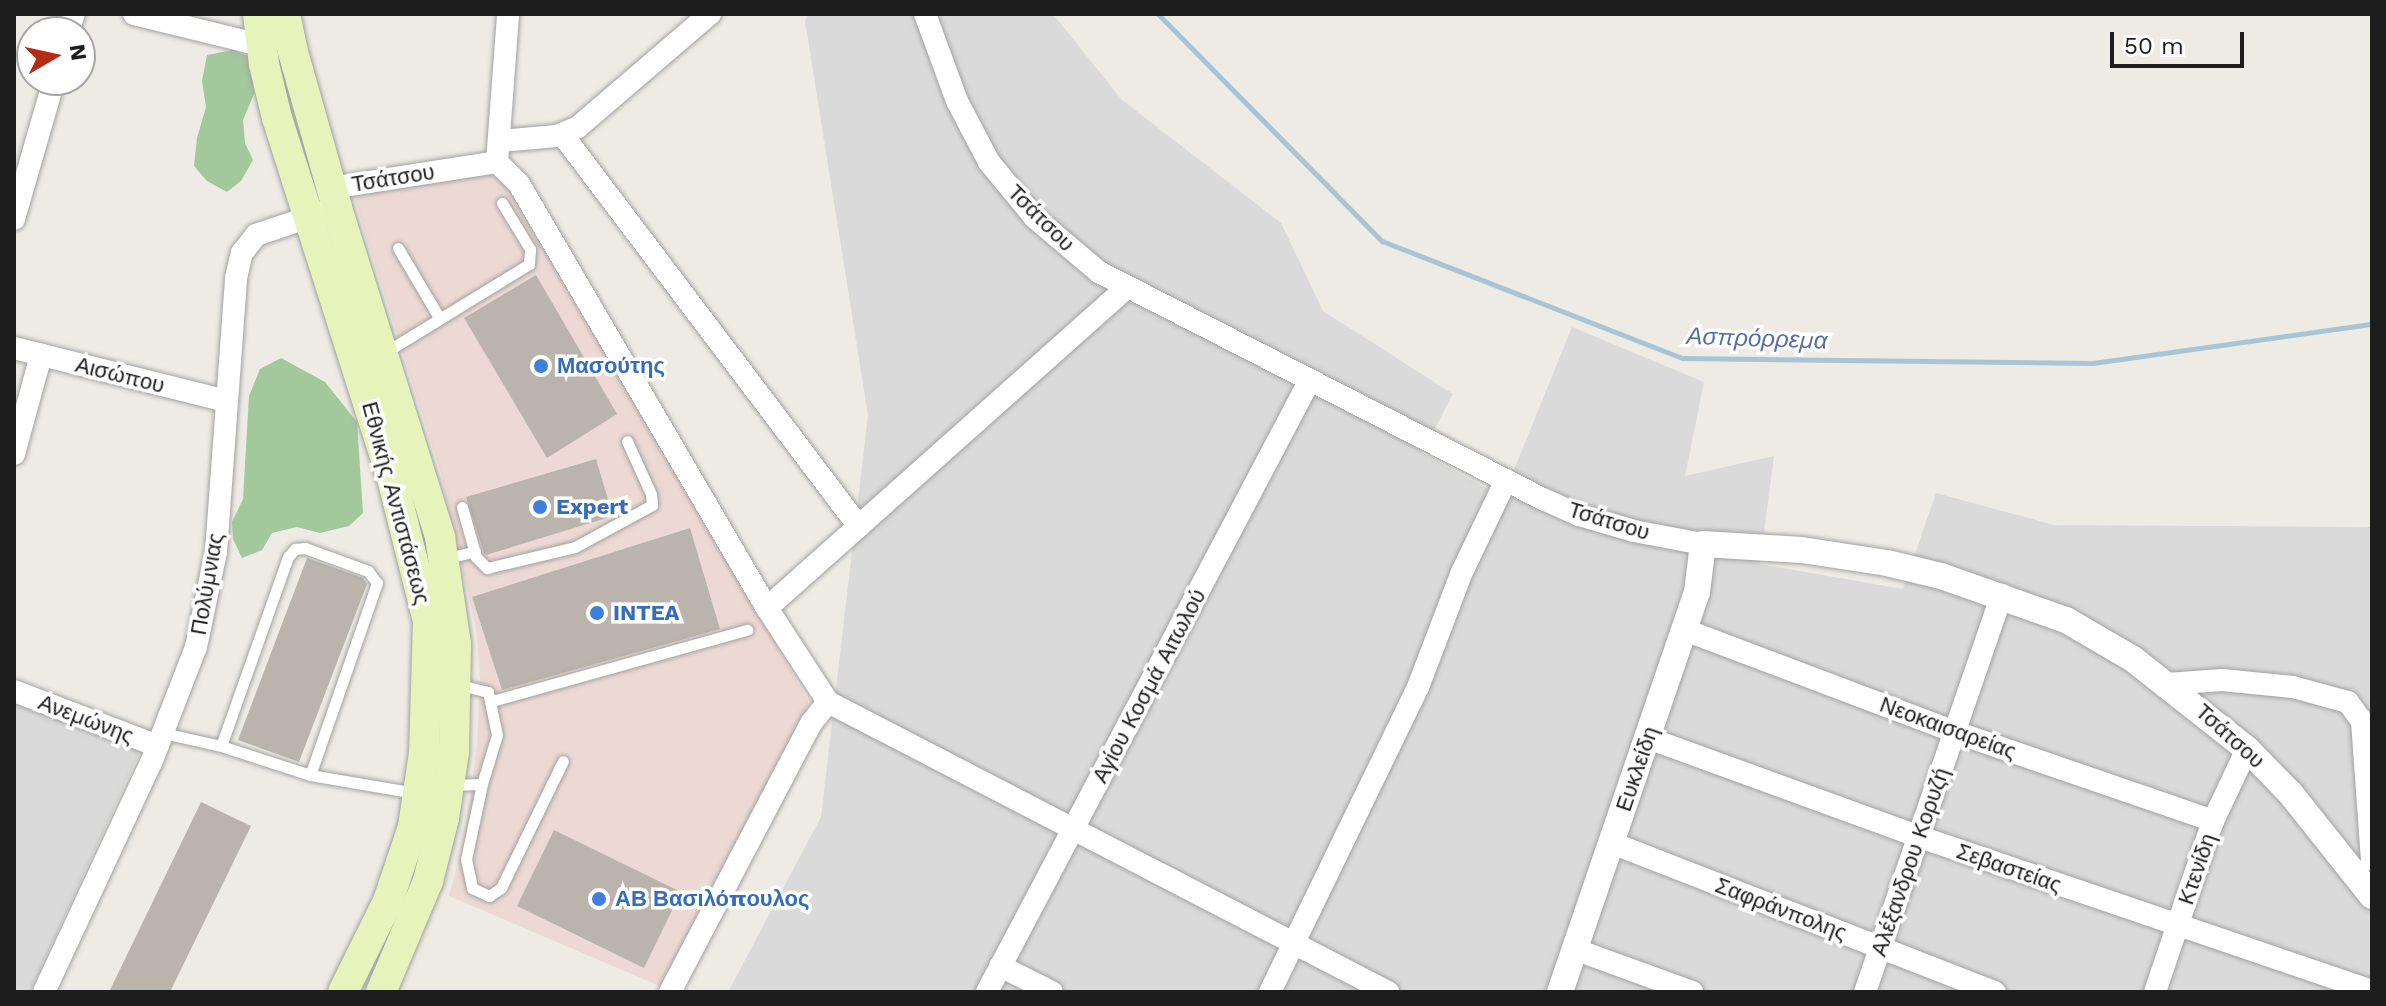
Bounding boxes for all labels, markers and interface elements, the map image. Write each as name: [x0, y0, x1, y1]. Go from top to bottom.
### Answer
north arrow: [16, 16, 96, 96]
scale bar: [2114, 16, 2248, 66]
text: 50 m: [2124, 32, 2184, 60]
text: N: [65, 42, 92, 62]
street label: Τσάτσου: [350, 158, 436, 198]
street label: Τσάτσου: [1002, 179, 1080, 257]
water label: Ασπρόρρεμα: [1686, 322, 1828, 356]
street label: Αισώπου: [73, 351, 167, 399]
place label: Μασούτης: [557, 353, 665, 379]
marker: Μασούτης: [532, 357, 550, 375]
street label: Εθνικής Αντιστάσεως: [356, 399, 436, 607]
place label: Expert: [556, 494, 628, 520]
street label: Τσάτσου: [1565, 496, 1653, 546]
marker: Expert: [531, 498, 549, 516]
street label: Πολύμνιας: [185, 531, 229, 637]
street label: Αγίου Κοσμά Αιτωλού: [1087, 585, 1211, 787]
place label: INTEA: [613, 600, 679, 626]
marker: INTEA: [588, 604, 606, 622]
street label: Ανεμώνης: [35, 689, 137, 749]
street label: Νεοκαισαρείας: [1876, 691, 2020, 765]
street label: Τσάτσου: [2190, 698, 2270, 774]
street label: Ευκλείδη: [1610, 723, 1664, 815]
street label: Αλέξανδρου Κορυζή: [1865, 764, 1955, 960]
street label: Κτενίδη: [2173, 830, 2221, 908]
street label: Σεβαστείας: [1953, 838, 2065, 898]
street label: Σαφράνπολης: [1712, 872, 1850, 946]
place label: ΑΒ Βασιλόπουλος: [615, 886, 809, 912]
marker: ΑΒ Βασιλόπουλος: [590, 890, 608, 908]

